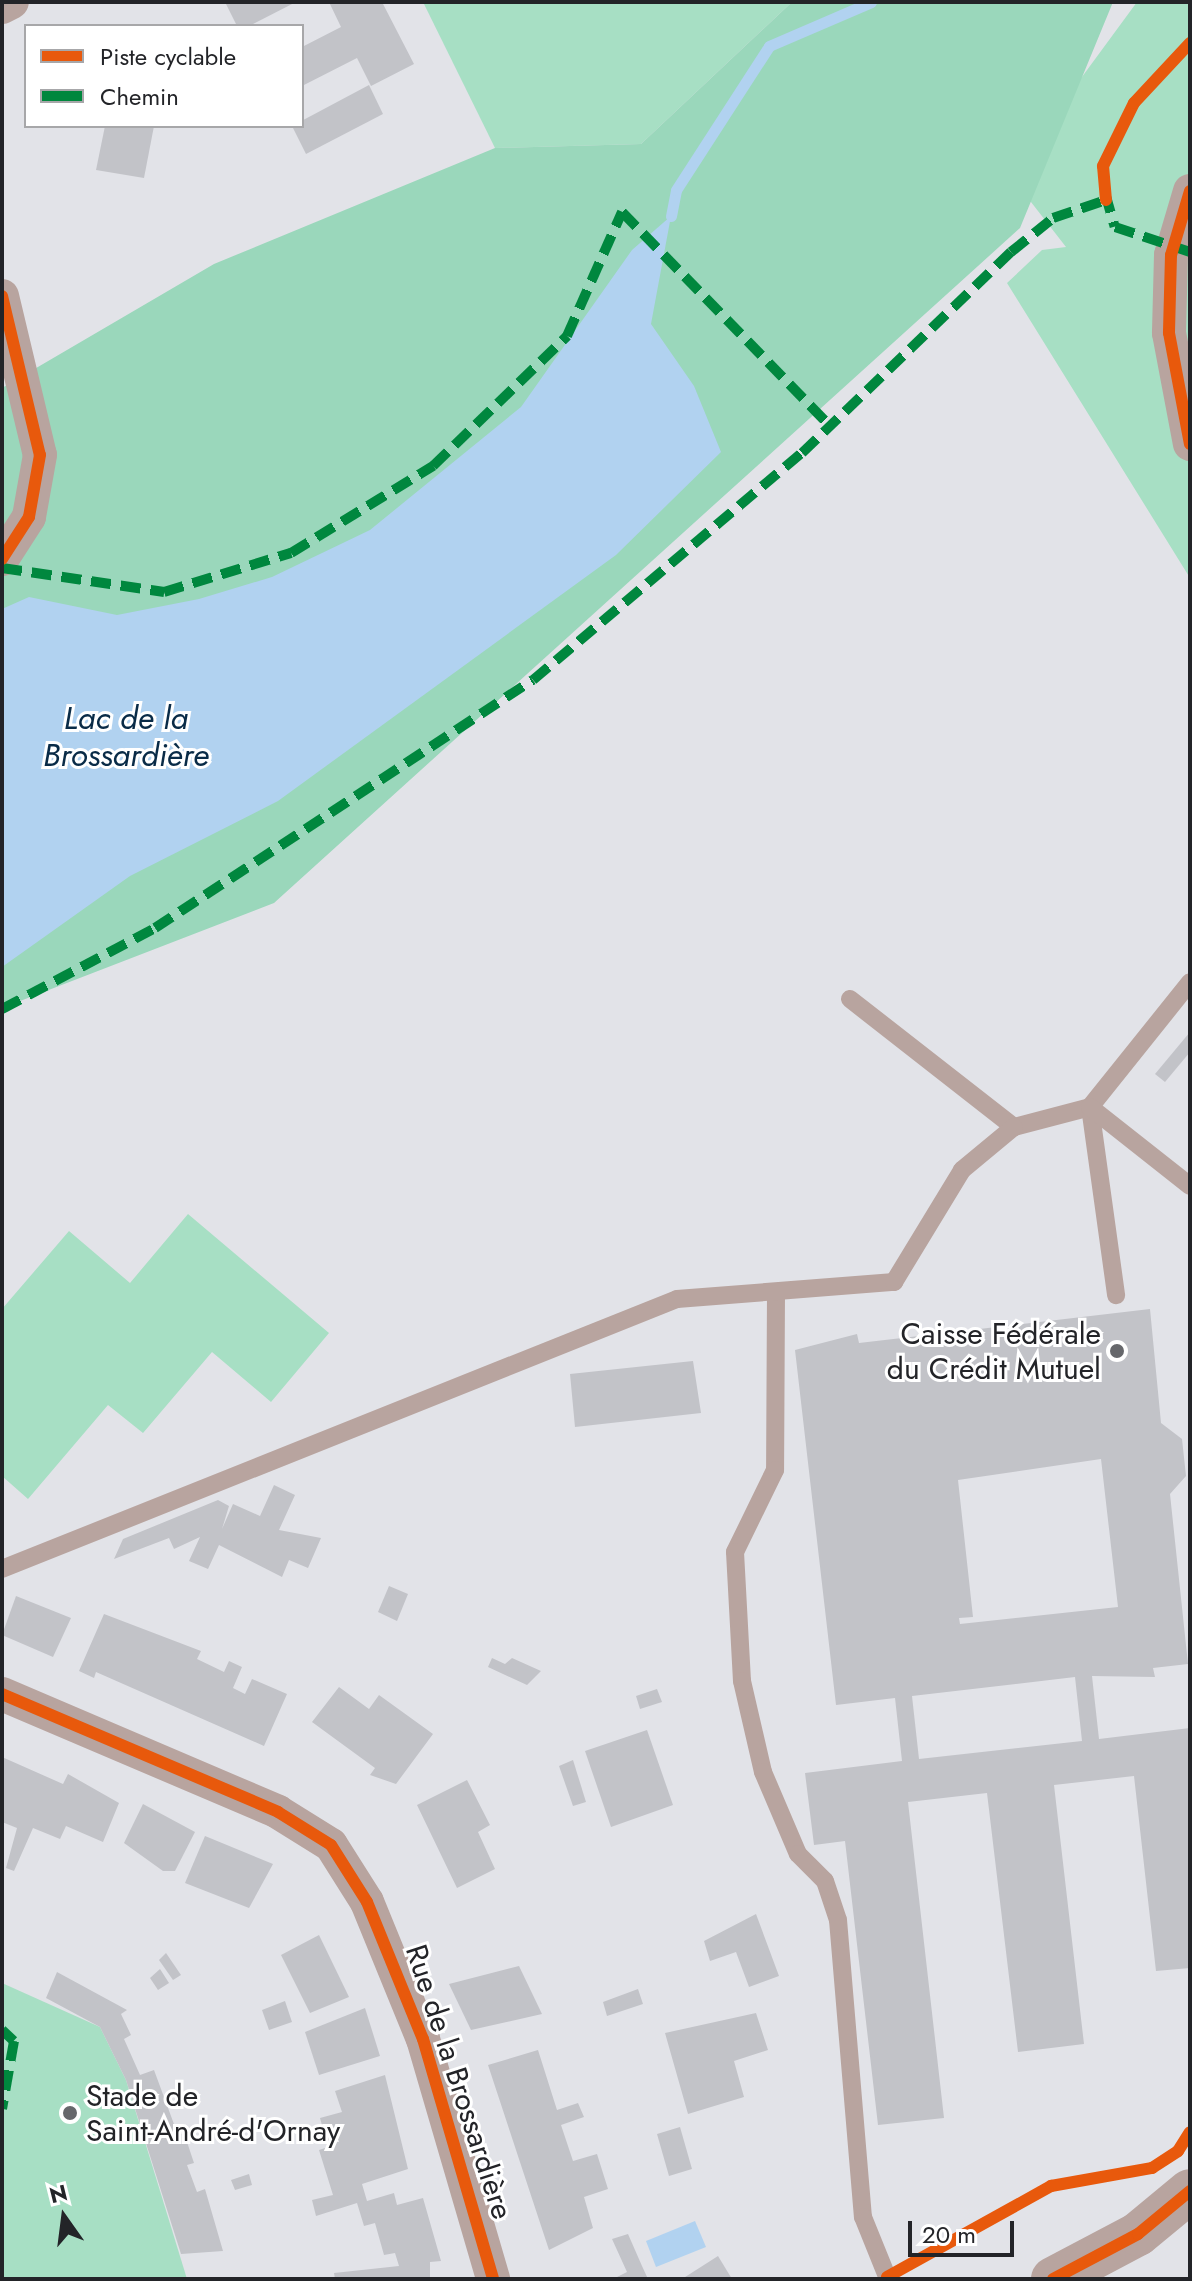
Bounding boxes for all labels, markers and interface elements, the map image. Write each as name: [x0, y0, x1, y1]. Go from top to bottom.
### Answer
legend: [24, 24, 304, 128]
text: Piste cyclable: [100, 39, 236, 74]
text: Chemin: [100, 79, 179, 114]
water label: Lac de la Brossardière: [43, 700, 209, 775]
place label: Caisse Fédérale du Crédit Mutuel: [887, 1316, 1101, 1386]
marker: Caisse Fédérale du Crédit Mutuel: [1108, 1342, 1126, 1360]
street label: Rue de la Brossardière: [398, 1940, 520, 2224]
place label: Stade de Saint-André-d'Ornay: [86, 2078, 340, 2148]
marker: Stade de Saint-André-d'Ornay: [61, 2104, 79, 2122]
text: N: [46, 2176, 71, 2211]
north arrow: [24, 2177, 104, 2257]
scale bar: [912, 2205, 1018, 2255]
text: 20 m: [922, 2217, 976, 2252]

